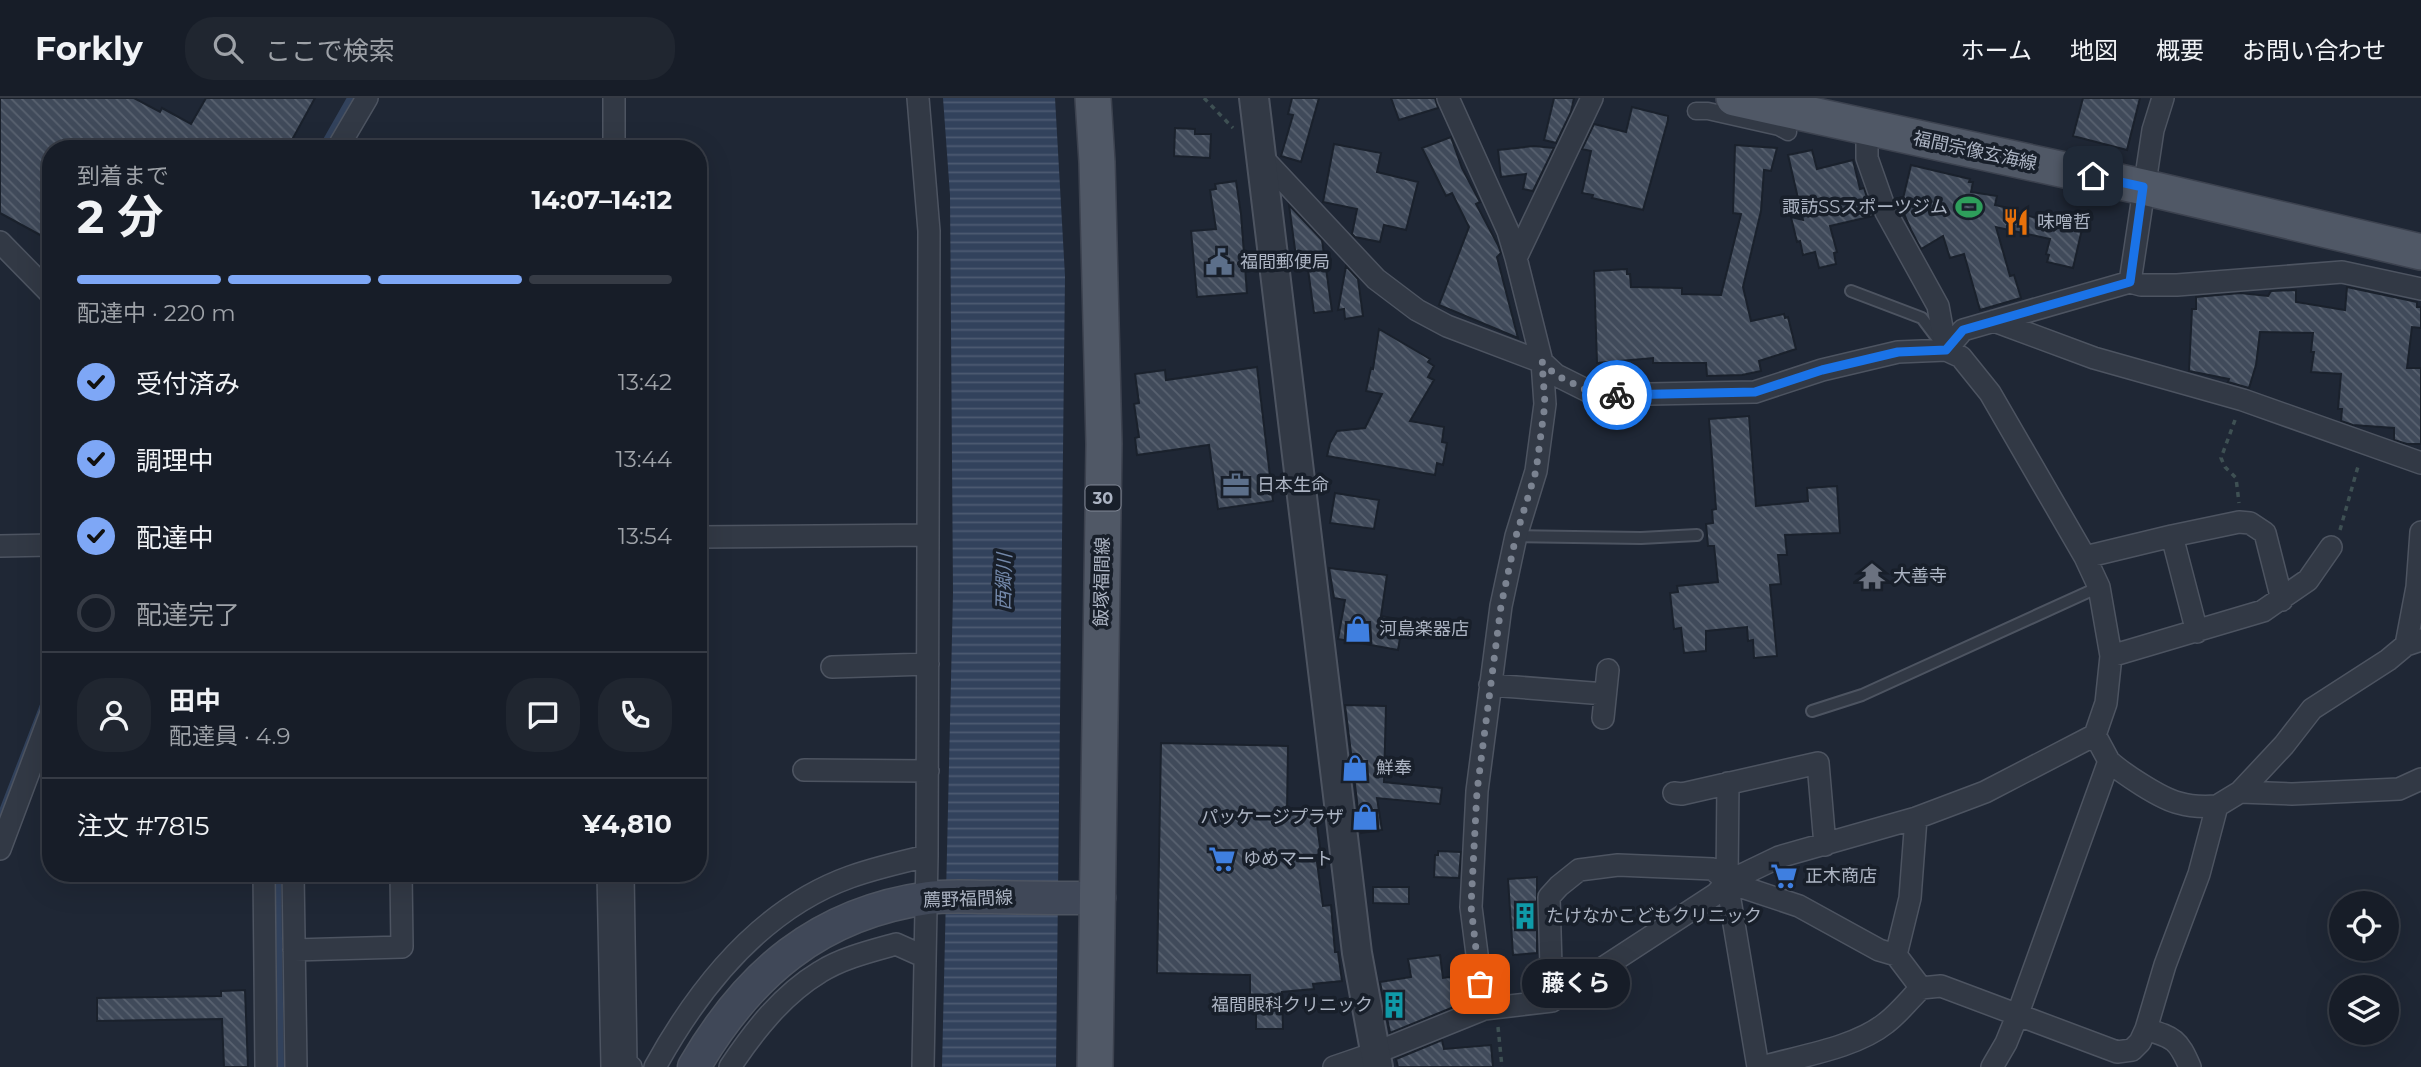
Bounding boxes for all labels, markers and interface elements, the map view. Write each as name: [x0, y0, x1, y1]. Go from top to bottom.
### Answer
search box: [185, 17, 675, 80]
text: Forkly: [35, 28, 143, 68]
icon: search: [209, 29, 247, 67]
text: ここで検索: [265, 35, 395, 67]
text: ホーム: [1961, 36, 2032, 65]
text: 地図: [2070, 36, 2118, 65]
text: 概要: [2156, 36, 2204, 65]
text: お問い合わせ: [2242, 36, 2386, 65]
street label: 福間宗像玄海線: [1911, 127, 2039, 175]
pin: [2063, 146, 2123, 206]
icon: home: [2074, 157, 2112, 195]
text: 到着まで: [77, 162, 169, 190]
text: 14:07–14:12: [531, 184, 672, 216]
text: 2 分: [77, 188, 163, 245]
sports icon: 諏訪SSスポーツジム: [1954, 192, 1984, 222]
place label: 諏訪SSスポーツジム: [1782, 196, 1948, 218]
restaurant icon: 味噌哲: [2001, 207, 2031, 237]
place label: 味噌哲: [2037, 211, 2091, 233]
public building icon: 福間郵便局: [1204, 247, 1234, 277]
place label: 福間郵便局: [1240, 251, 1330, 273]
text: 配達中 · 220 m: [77, 299, 236, 327]
courier: [1582, 360, 1652, 430]
icon: check: [77, 363, 115, 401]
text: 受付済み: [136, 368, 240, 400]
text: 13:42: [618, 368, 672, 396]
icon: bike: [1598, 376, 1636, 414]
icon: check: [77, 440, 115, 478]
text: 調理中: [136, 445, 214, 477]
text: 13:44: [615, 445, 672, 473]
office icon: 日本生命: [1221, 470, 1251, 500]
place label: 日本生命: [1257, 474, 1329, 496]
road number: 30: [1086, 486, 1120, 510]
icon: check: [77, 517, 115, 555]
text: 配達中: [136, 522, 214, 554]
text: 13:54: [618, 522, 672, 550]
street label: 飯塚福間線: [1090, 537, 1114, 627]
water label: 西郷川: [992, 551, 1016, 611]
temple icon: 大善寺: [1857, 561, 1887, 591]
place label: 大善寺: [1893, 565, 1947, 587]
text: 配達完了: [136, 599, 240, 631]
shop icon: 河島楽器店: [1343, 614, 1373, 644]
place label: 河島楽器店: [1379, 618, 1469, 640]
button: person: [77, 678, 151, 752]
button: chat: [506, 678, 580, 752]
button: phone: [598, 678, 672, 752]
text: 田中: [169, 685, 221, 717]
text: 配達員 · 4.9: [169, 722, 290, 750]
shop icon: 鮮奉: [1340, 753, 1370, 783]
place label: 鮮奉: [1376, 757, 1412, 779]
shop icon: パッケージプラザ: [1350, 802, 1380, 832]
place label: パッケージプラザ: [1200, 806, 1344, 828]
text: ¥4,810: [583, 808, 672, 840]
text: 注文 #7815: [77, 810, 209, 842]
supermarket icon: ゆめマート: [1207, 844, 1237, 874]
place label: ゆめマート: [1243, 848, 1333, 870]
supermarket icon: 正木商店: [1769, 861, 1799, 891]
place label: 正木商店: [1805, 865, 1877, 887]
street label: 薦野福間線: [923, 886, 1013, 912]
map controls: [2329, 891, 2399, 1045]
button: locate: [2329, 891, 2399, 961]
building icon: たけなかこどもクリニック: [1510, 901, 1540, 931]
place label: たけなかこどもクリニック: [1546, 905, 1762, 927]
pin: [1450, 954, 1510, 1014]
callout: 藤くら: [1522, 960, 1630, 1008]
icon: bag: [1461, 965, 1499, 1003]
text: 藤くら: [1542, 969, 1611, 997]
button: layers: [2329, 975, 2399, 1045]
building icon: 福間眼科クリニック: [1379, 990, 1409, 1020]
place label: 福間眼科クリニック: [1211, 994, 1373, 1016]

